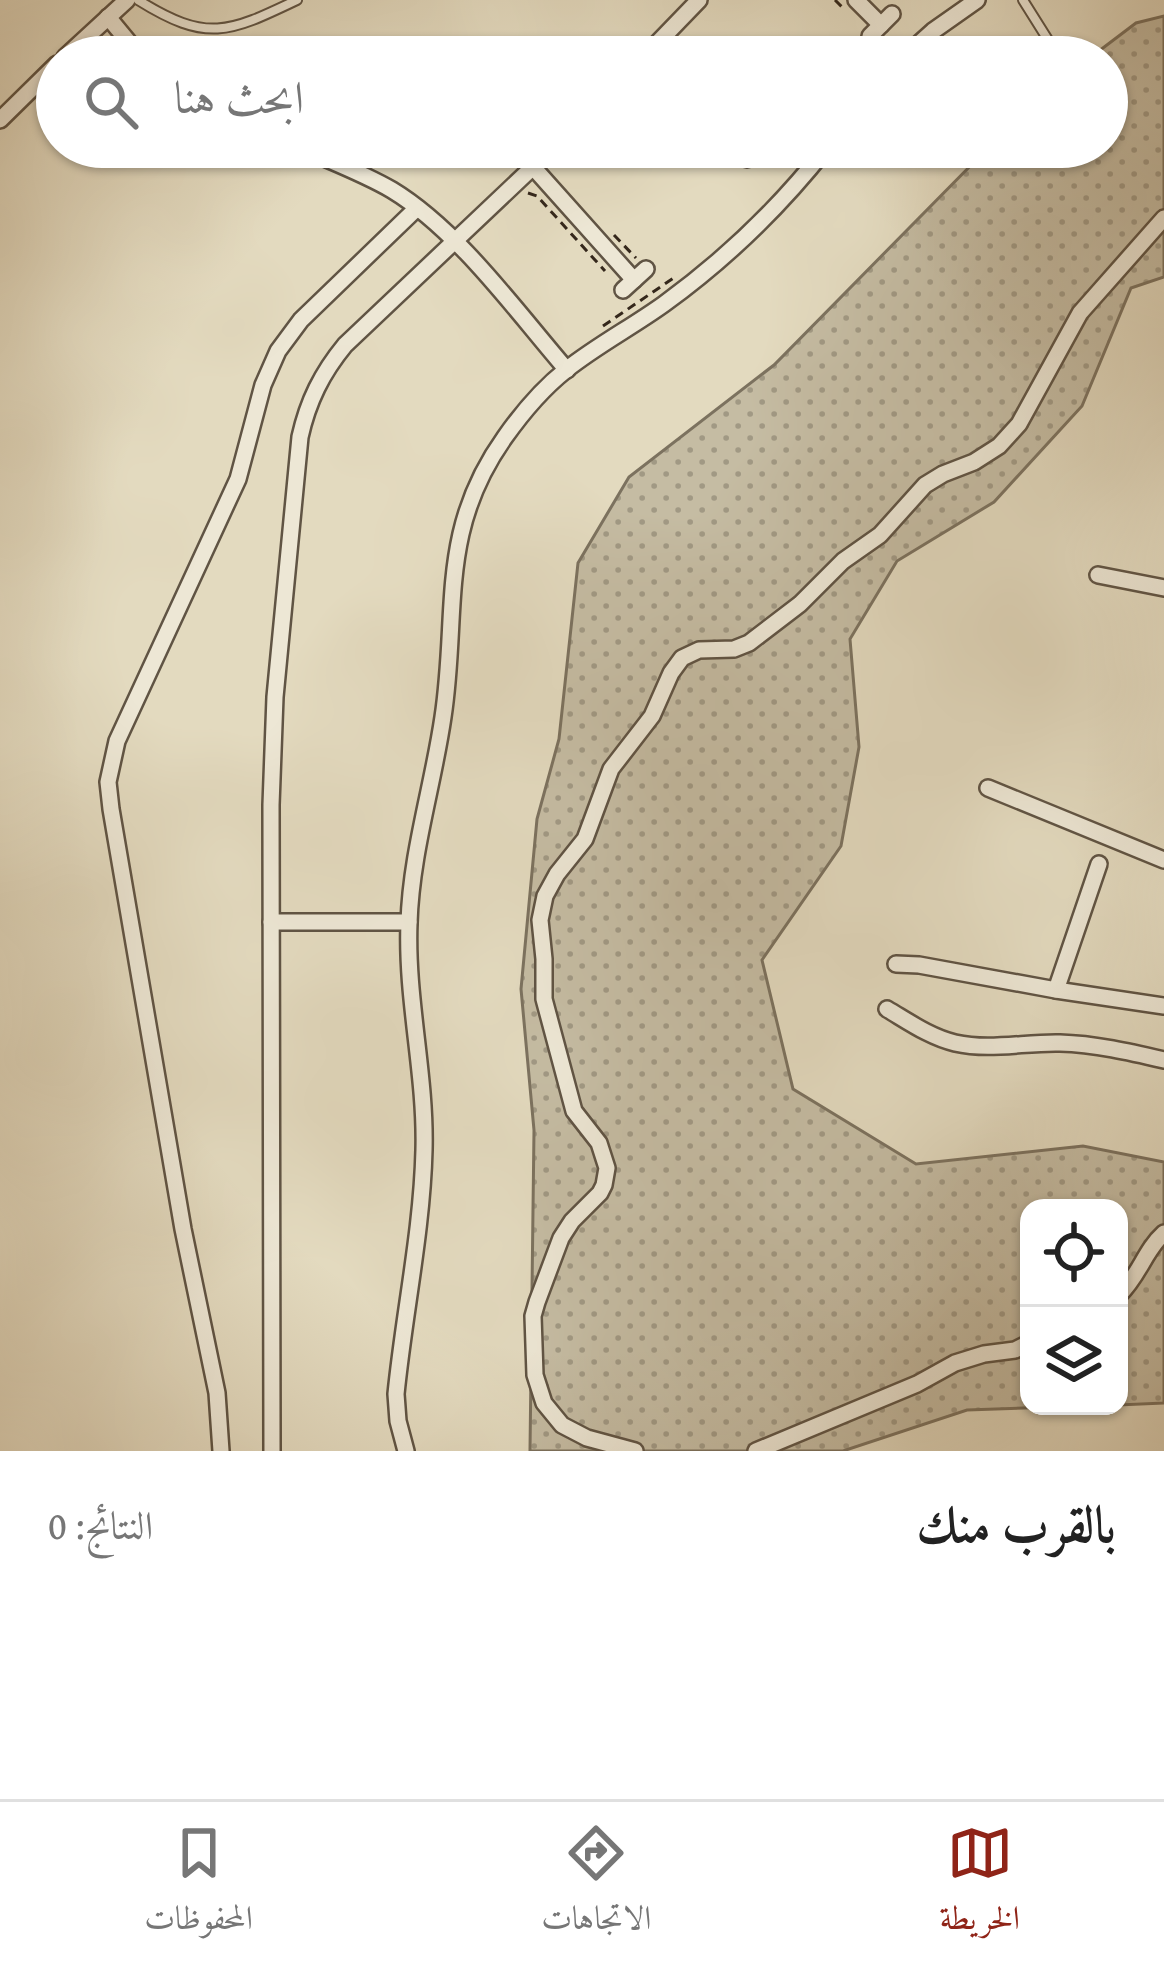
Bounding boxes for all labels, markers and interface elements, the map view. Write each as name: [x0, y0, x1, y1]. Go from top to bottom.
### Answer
search box: [36, 36, 1128, 168]
text: ابحث هنا: [174, 64, 304, 129]
icon: search: [78, 69, 144, 135]
map controls: [1020, 1199, 1128, 1415]
button: locate: [1020, 1199, 1128, 1307]
button: layers: [1020, 1307, 1128, 1415]
text: بالقرب منك: [916, 1486, 1116, 1561]
text: النتائج: 0: [48, 1496, 153, 1553]
tab: المحفوظات: [144, 1820, 253, 1950]
tab: الاتجاهات: [541, 1820, 651, 1950]
tab: الخريطة: [940, 1820, 1020, 1950]

